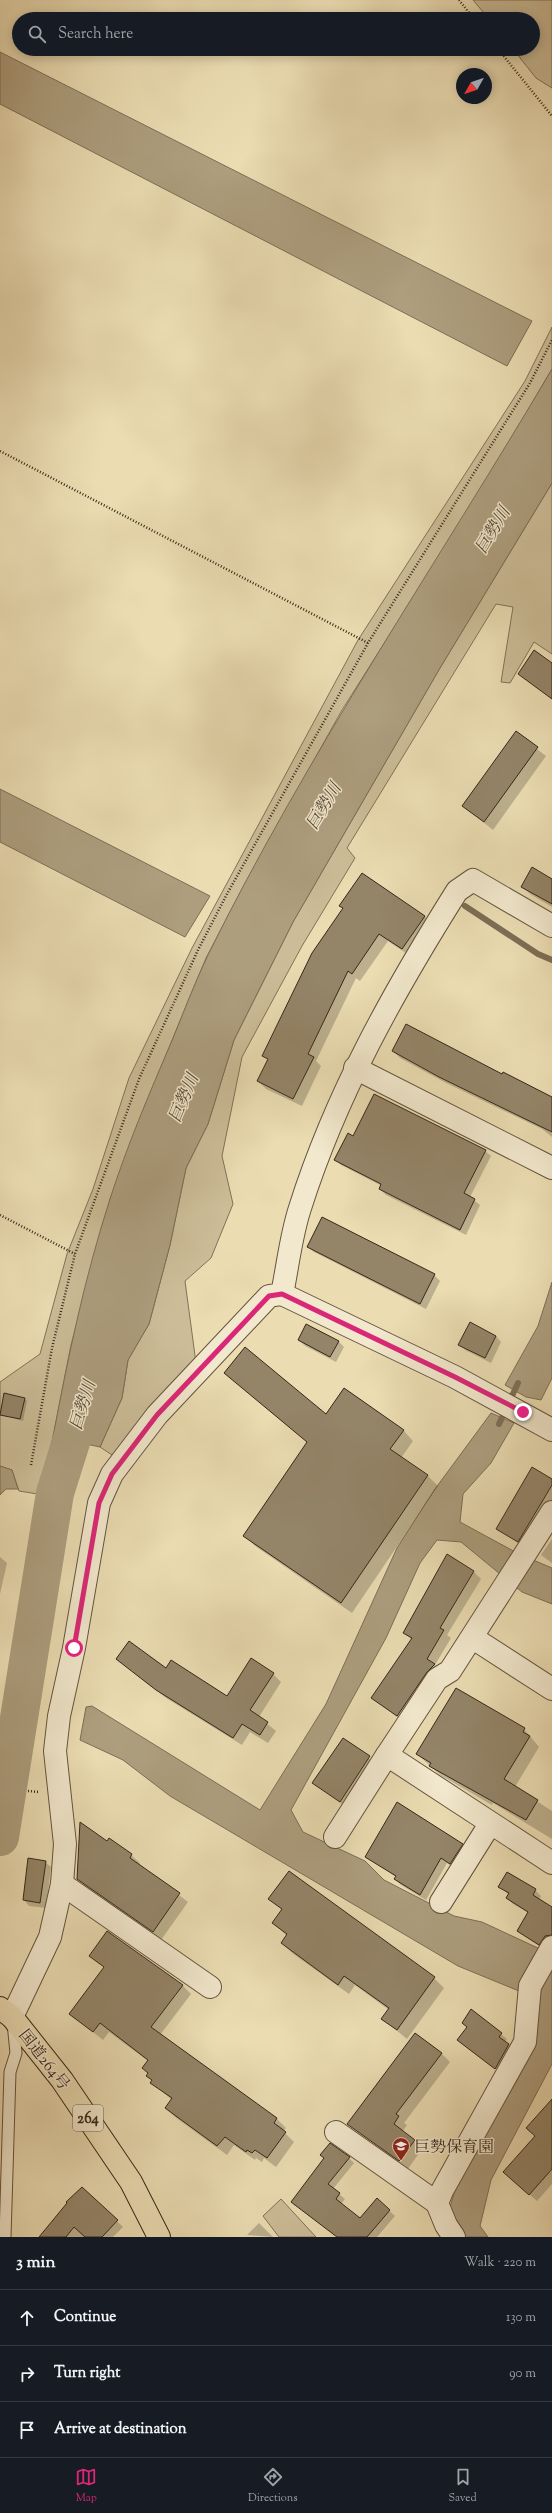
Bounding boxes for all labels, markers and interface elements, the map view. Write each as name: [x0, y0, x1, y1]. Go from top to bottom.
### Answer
search box: [12, 12, 540, 56]
icon: search: [26, 23, 48, 45]
text: Search here: [58, 24, 133, 45]
north arrow: [456, 68, 492, 104]
water label: 巨勢川: [470, 501, 518, 559]
water label: 巨勢川: [301, 777, 349, 835]
water label: 巨勢川: [164, 1069, 207, 1127]
water label: 巨勢川: [65, 1376, 103, 1433]
route end: [514, 1403, 532, 1421]
route start: [65, 1639, 83, 1657]
street label: 国道264号: [12, 2025, 74, 2096]
road number: 264: [73, 2105, 103, 2131]
school or university icon: 巨勢保育園: [391, 2136, 411, 2161]
place label: 巨勢保育園: [414, 2137, 494, 2160]
text: 3 min: [16, 2251, 55, 2275]
text: Walk · 220 m: [464, 2254, 536, 2272]
icon: ahead: [16, 2307, 38, 2329]
text: Continue: [54, 2307, 116, 2328]
text: 130 m: [506, 2309, 536, 2327]
icon: right: [16, 2363, 38, 2385]
text: Turn right: [54, 2363, 120, 2384]
text: 90 m: [509, 2365, 536, 2383]
icon: arrive: [16, 2419, 38, 2441]
text: Arrive at destination: [54, 2419, 187, 2440]
tab: Map: [75, 2466, 97, 2506]
tab: Directions: [248, 2466, 298, 2506]
tab: Saved: [448, 2466, 477, 2506]

